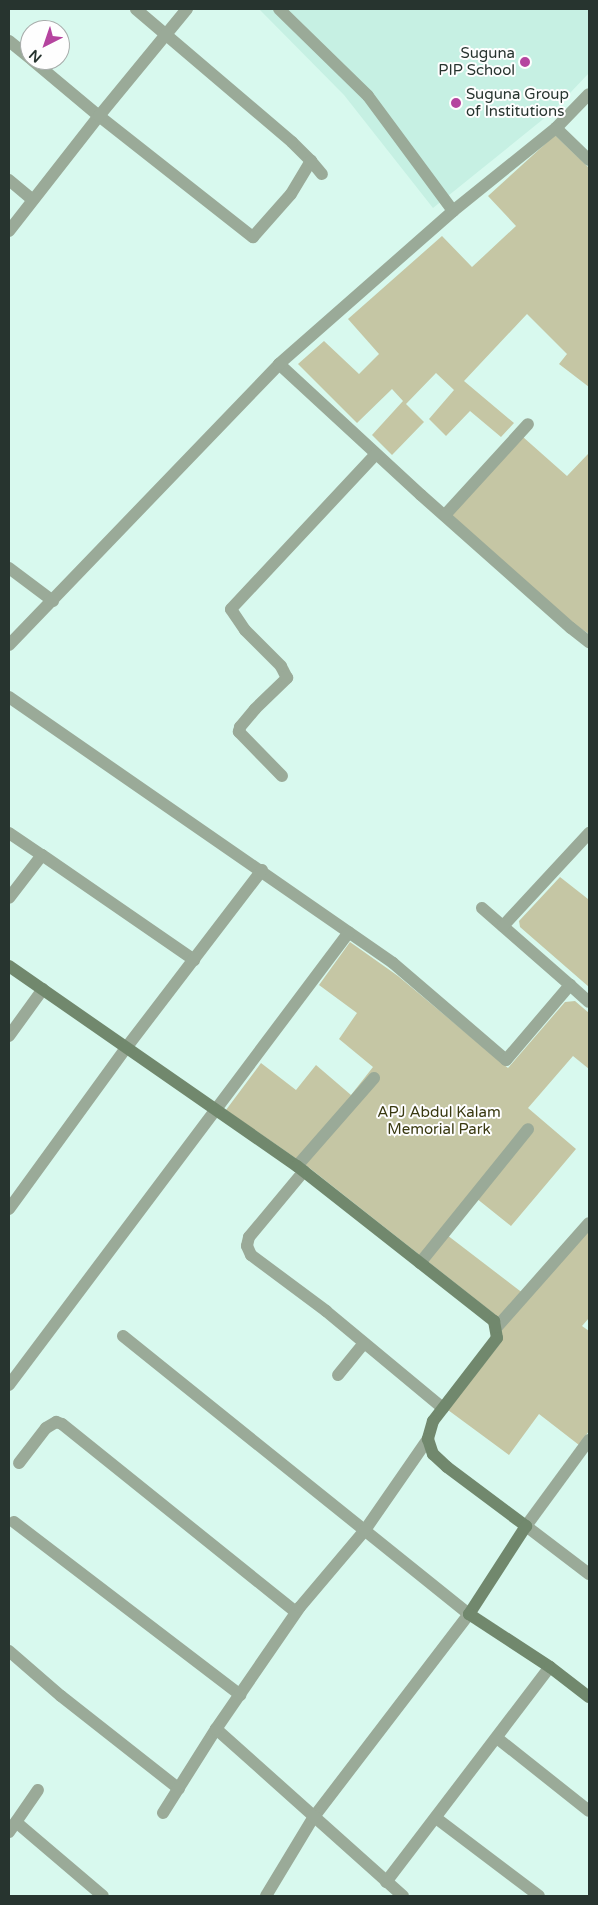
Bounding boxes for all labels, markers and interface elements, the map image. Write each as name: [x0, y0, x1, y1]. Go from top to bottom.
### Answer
north arrow: [20, 20, 70, 70]
place label: Suguna PIP School: [438, 44, 515, 79]
text: N: [26, 46, 45, 66]
marker: Suguna PIP School: [519, 56, 531, 68]
place label: Suguna Group of Institutions: [466, 85, 569, 120]
marker: Suguna Group of Institutions: [450, 97, 462, 109]
park label: APJ Abdul Kalam Memorial Park: [377, 1103, 501, 1138]

